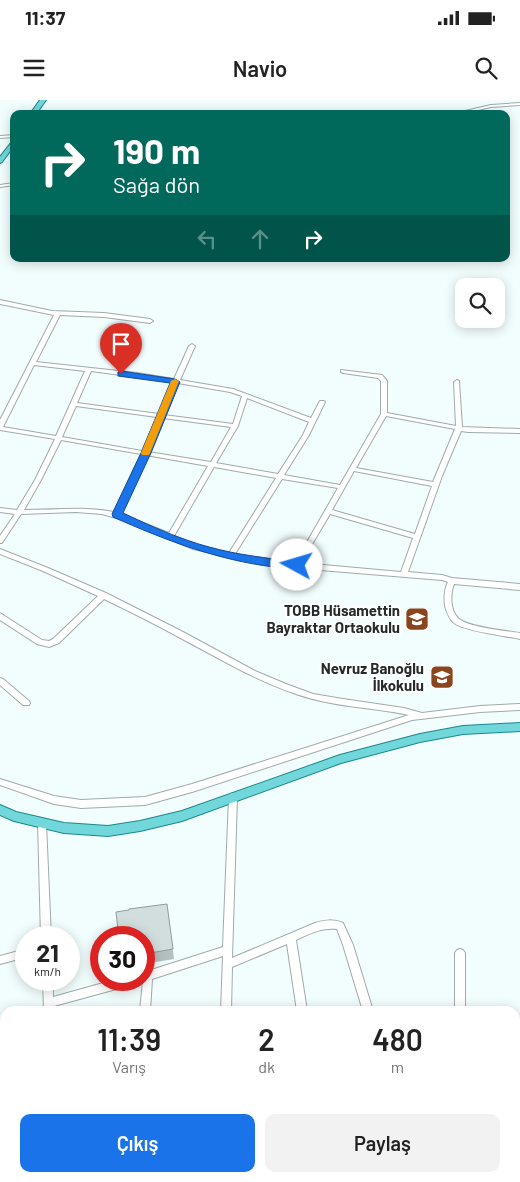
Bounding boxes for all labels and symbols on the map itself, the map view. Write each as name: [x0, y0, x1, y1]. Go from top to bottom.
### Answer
pin: [100, 323, 142, 374]
position arrow: [270, 538, 322, 590]
place label: TOBB Hüsamettin Bayraktar Ortaokulu: [266, 601, 400, 636]
school or university icon: TOBB Hüsamettin Bayraktar Ortaokulu: [404, 606, 430, 632]
place label: Nevruz Banoğlu İlkokulu: [321, 659, 424, 694]
school or university icon: Nevruz Banoğlu İlkokulu: [429, 664, 455, 690]
speed limit sign: 30: [90, 926, 155, 991]

